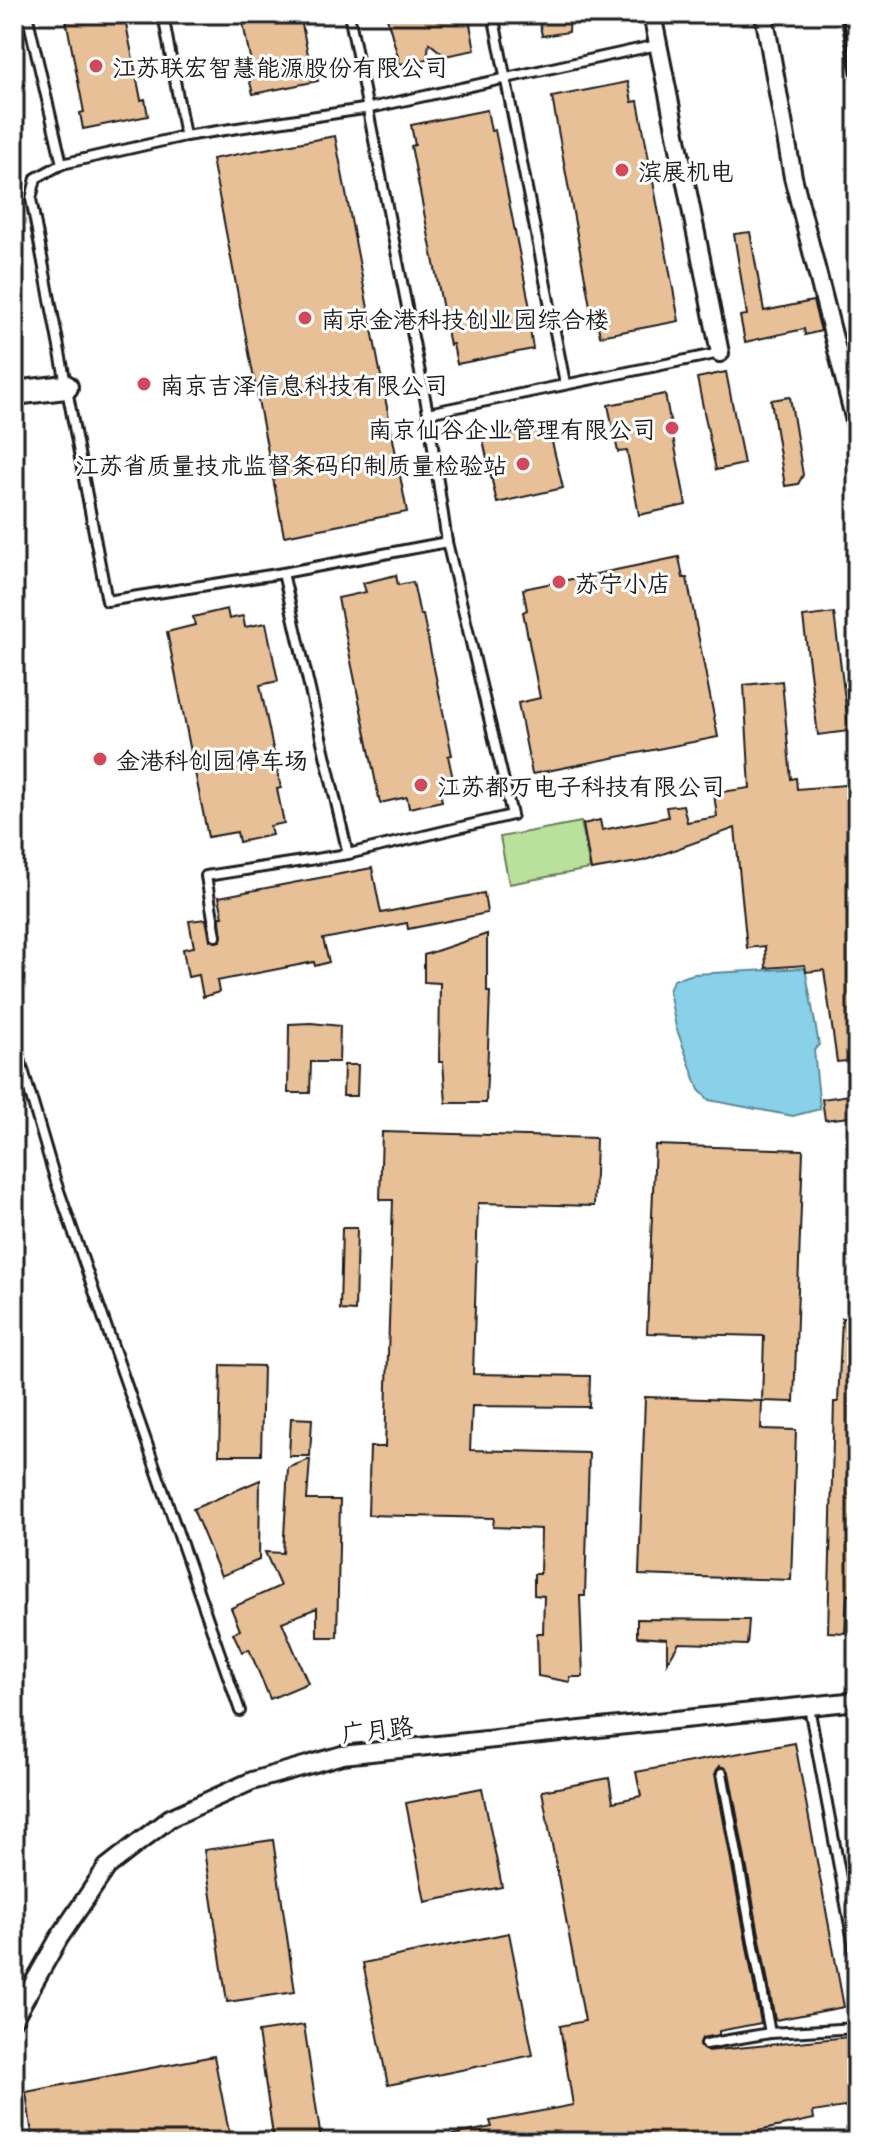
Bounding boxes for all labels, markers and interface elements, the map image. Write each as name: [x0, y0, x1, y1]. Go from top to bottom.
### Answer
place label: 江苏联宏智慧能源股份有限公司: [112, 48, 448, 84]
marker: 江苏联宏智慧能源股份有限公司: [87, 57, 105, 75]
place label: 滨展机电: [638, 152, 734, 188]
marker: 滨展机电: [613, 161, 631, 179]
place label: 南京金港科技创业园综合楼: [321, 300, 609, 336]
marker: 南京金港科技创业园综合楼: [296, 309, 314, 327]
place label: 南京吉泽信息科技有限公司: [160, 366, 448, 402]
marker: 南京吉泽信息科技有限公司: [135, 375, 153, 393]
place label: 南京仙谷企业管理有限公司: [368, 410, 656, 446]
marker: 南京仙谷企业管理有限公司: [663, 419, 681, 437]
place label: 江苏省质量技术监督条码印制质量检验站: [75, 446, 507, 482]
marker: 江苏省质量技术监督条码印制质量检验站: [514, 455, 532, 473]
place label: 苏宁小店: [575, 564, 671, 600]
marker: 苏宁小店: [550, 573, 568, 591]
place label: 金港科创园停车场: [116, 741, 308, 777]
marker: 金港科创园停车场: [91, 750, 109, 768]
place label: 江苏都万电子科技有限公司: [437, 767, 725, 803]
marker: 江苏都万电子科技有限公司: [412, 776, 430, 794]
street label: 广月路: [339, 1706, 415, 1750]

